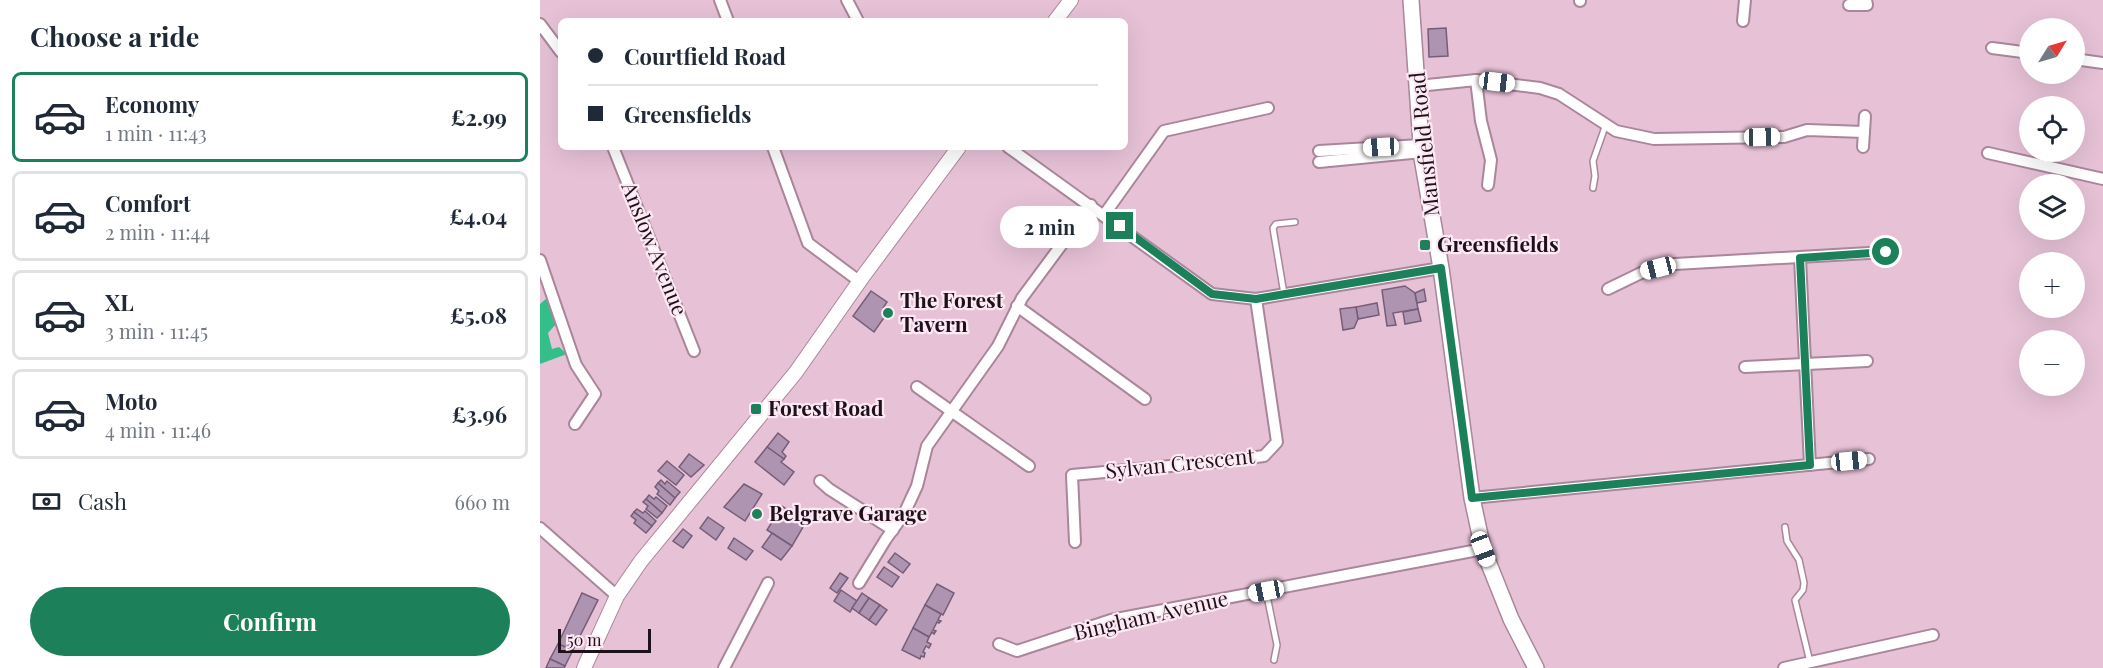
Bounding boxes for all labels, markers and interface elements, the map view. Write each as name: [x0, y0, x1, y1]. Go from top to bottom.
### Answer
text: Choose a ride: [30, 18, 199, 54]
north arrow: [2019, 18, 2085, 84]
map controls: [2019, 18, 2085, 396]
text: Courtfield Road: [624, 41, 786, 71]
street label: Mansfield Road: [1401, 71, 1445, 218]
car: [1478, 71, 1516, 93]
text: Economy: [105, 89, 199, 119]
icon: car: [33, 90, 87, 144]
button: locate: [2019, 96, 2085, 162]
text: Greensfields: [624, 99, 751, 129]
text: £2.99: [451, 102, 507, 132]
text: 1 min · 11:43: [105, 119, 207, 146]
car: [1744, 128, 1780, 146]
car: [1363, 137, 1399, 157]
button: layers: [2019, 174, 2085, 240]
street label: Anslow Avenue: [616, 176, 695, 319]
text: Comfort: [105, 188, 191, 218]
icon: car: [33, 189, 87, 243]
text: £4.04: [449, 201, 507, 231]
callout: 2 min: [1000, 205, 1099, 247]
route end: [1106, 212, 1133, 239]
text: 2 min: [1024, 213, 1075, 240]
text: 2 min · 11:44: [105, 218, 210, 245]
place label: Greensfields: [1437, 229, 1559, 257]
marker: Greensfields: [1418, 238, 1432, 252]
route start: [1872, 238, 1899, 265]
button: +: [2019, 252, 2085, 318]
car: [1638, 255, 1678, 281]
place label: The Forest Tavern: [900, 285, 1004, 337]
text: XL: [105, 287, 134, 317]
icon: car: [33, 288, 87, 342]
text: £5.08: [450, 300, 507, 330]
marker: The Forest Tavern: [881, 306, 895, 320]
text: 3 min · 11:45: [105, 317, 208, 344]
button: −: [2019, 330, 2085, 396]
text: Moto: [105, 386, 158, 416]
icon: car: [33, 387, 87, 441]
place label: Forest Road: [768, 393, 884, 421]
text: £3.96: [452, 399, 507, 429]
marker: Forest Road: [749, 402, 763, 416]
text: 4 min · 11:46: [105, 416, 211, 443]
street label: Sylvan Crescent: [1104, 440, 1256, 484]
car: [1830, 450, 1868, 472]
icon: cash: [30, 485, 63, 518]
text: Cash: [78, 486, 127, 516]
text: 660 m: [455, 488, 510, 515]
place label: Belgrave Garage: [769, 498, 927, 526]
marker: Belgrave Garage: [750, 507, 764, 521]
car: [1468, 529, 1498, 569]
car: [1247, 579, 1285, 603]
street label: Bingham Avenue: [1071, 583, 1231, 645]
button: Confirm: [30, 587, 510, 656]
scale bar: [558, 626, 651, 654]
text: 50 m: [567, 629, 601, 650]

